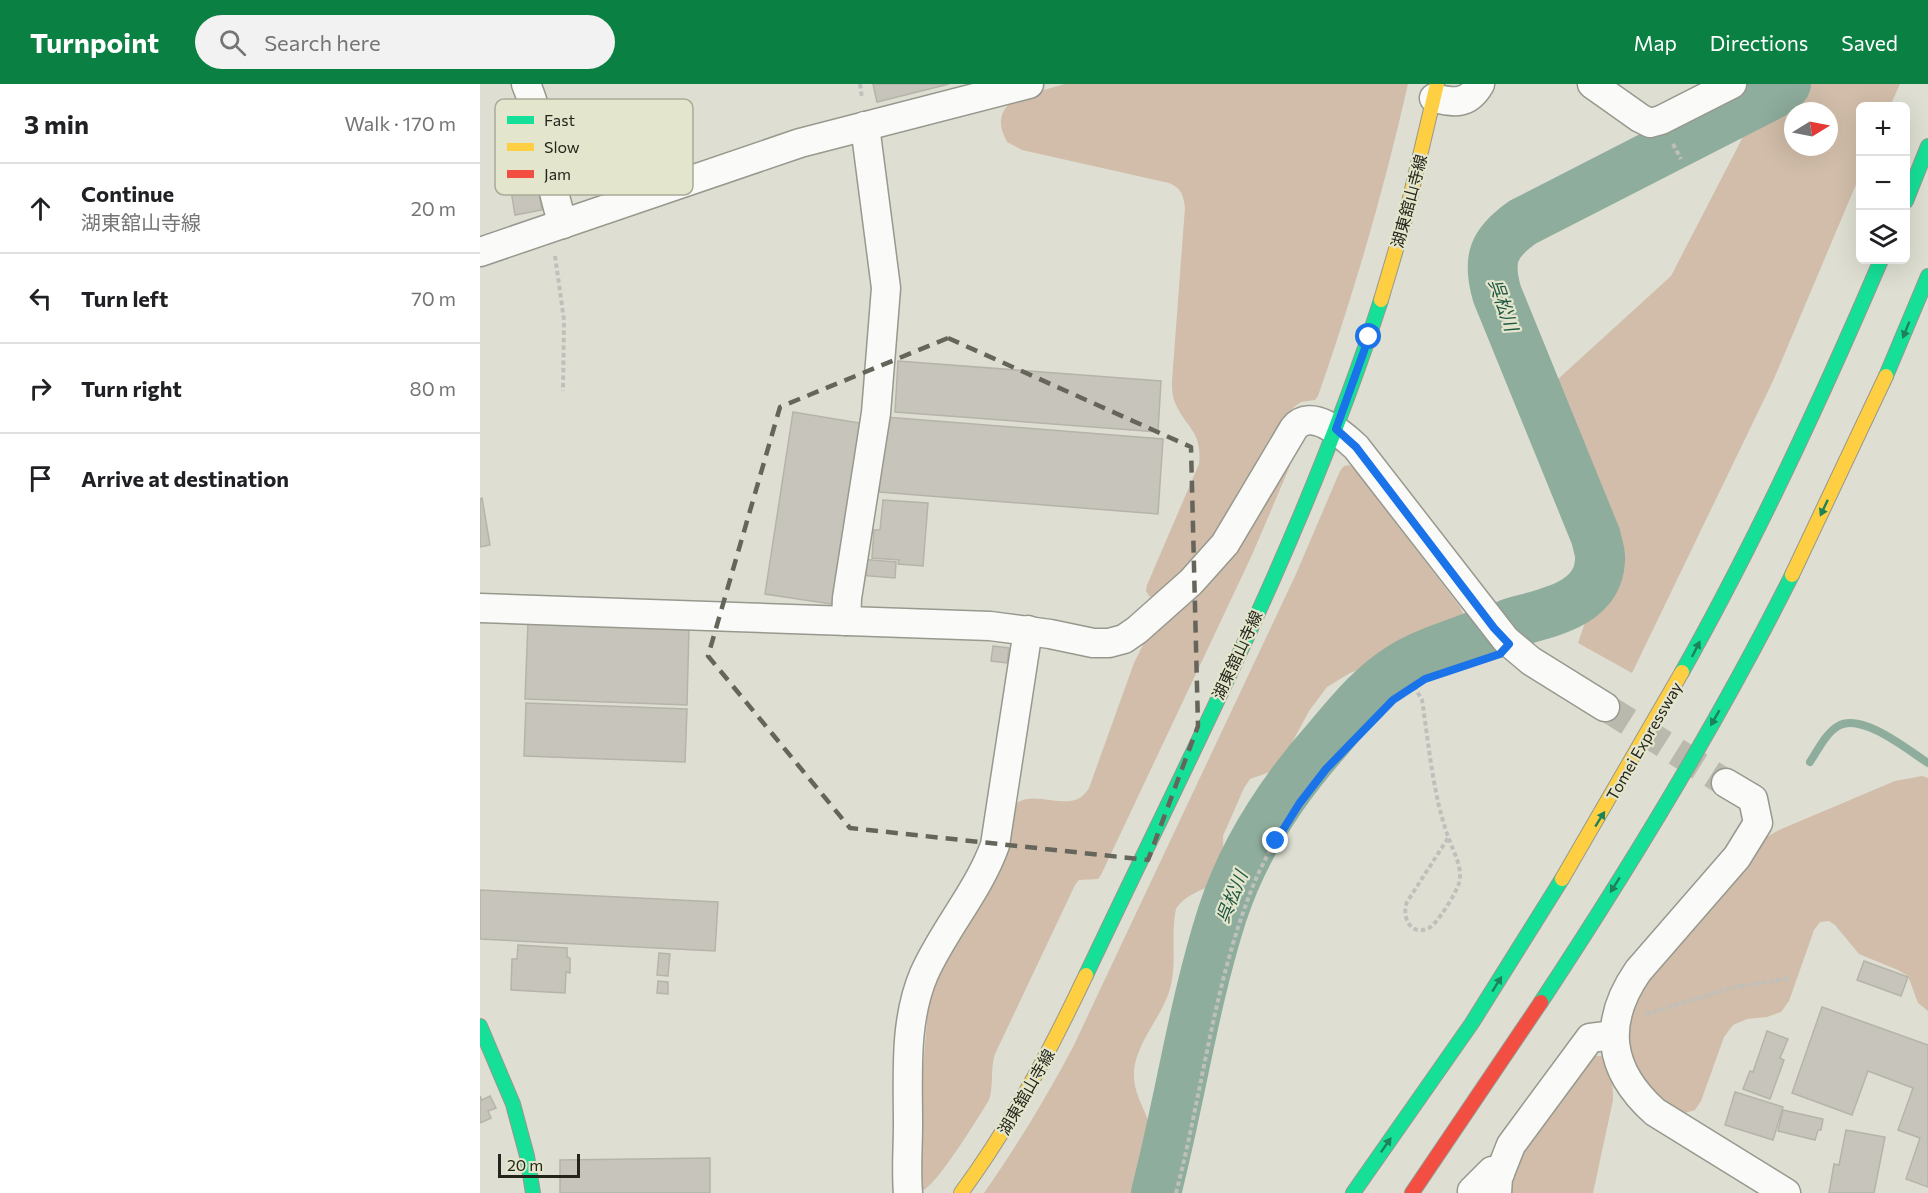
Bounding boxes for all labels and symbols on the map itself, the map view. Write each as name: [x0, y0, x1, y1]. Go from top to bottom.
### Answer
legend: [495, 99, 693, 195]
north arrow: [1784, 102, 1838, 156]
text: Fast: [544, 110, 575, 129]
text: Slow: [544, 137, 580, 156]
street label: 湖東舘山寺線: [1387, 152, 1430, 250]
text: Jam: [544, 164, 571, 183]
water label: 呉松川: [1485, 276, 1524, 336]
one-way arrow: [1901, 322, 1911, 340]
route start: [1355, 323, 1381, 349]
one-way arrow: [1820, 499, 1829, 516]
street label: 湖東舘山寺線: [1208, 607, 1265, 702]
one-way arrow: [1691, 640, 1701, 657]
street label: Tomei Expressway: [1602, 678, 1685, 803]
one-way arrow: [1710, 710, 1721, 726]
one-way arrow: [1594, 810, 1605, 827]
route end: [1262, 827, 1288, 853]
water label: 呉松川: [1211, 866, 1252, 926]
one-way arrow: [1610, 877, 1621, 894]
one-way arrow: [1491, 976, 1502, 992]
street label: 湖東舘山寺線: [993, 1045, 1058, 1138]
one-way arrow: [1380, 1137, 1391, 1153]
scale bar: [498, 1151, 580, 1178]

